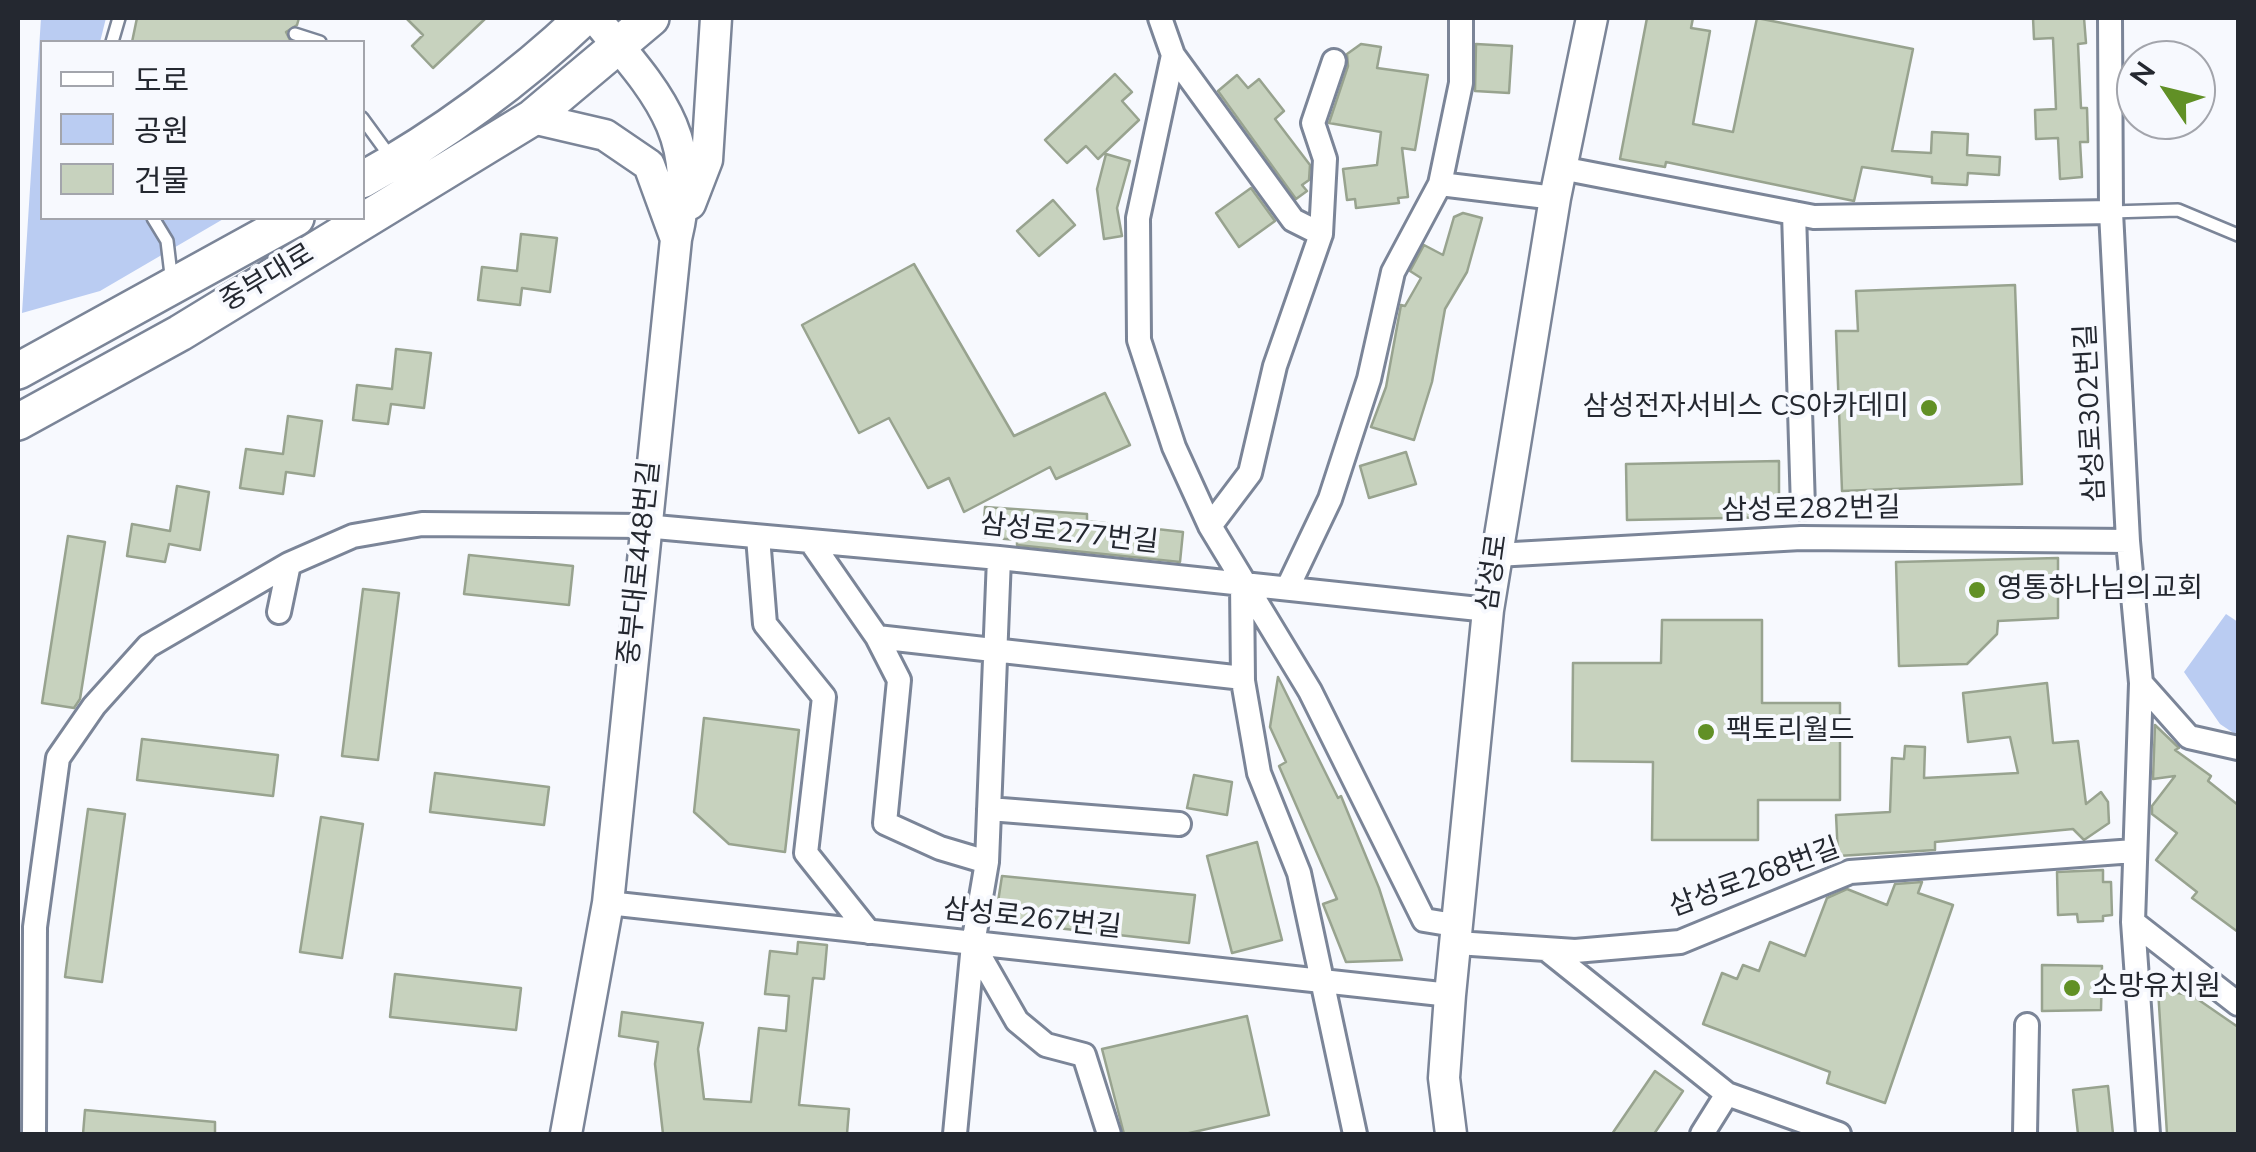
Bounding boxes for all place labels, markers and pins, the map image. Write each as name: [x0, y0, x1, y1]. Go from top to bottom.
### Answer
place label: 삼성전자서비스 CS아카데미: [1583, 391, 1909, 425]
marker: 삼성전자서비스 CS아카데미: [1918, 397, 1940, 419]
place label: 영통하나님의교회: [1997, 573, 2203, 607]
marker: 영통하나님의교회: [1966, 579, 1988, 601]
place label: 팩토리월드: [1726, 715, 1855, 749]
marker: 팩토리월드: [1695, 721, 1717, 743]
place label: 소망유치원: [2092, 971, 2221, 1005]
marker: 소망유치원: [2061, 977, 2083, 999]

